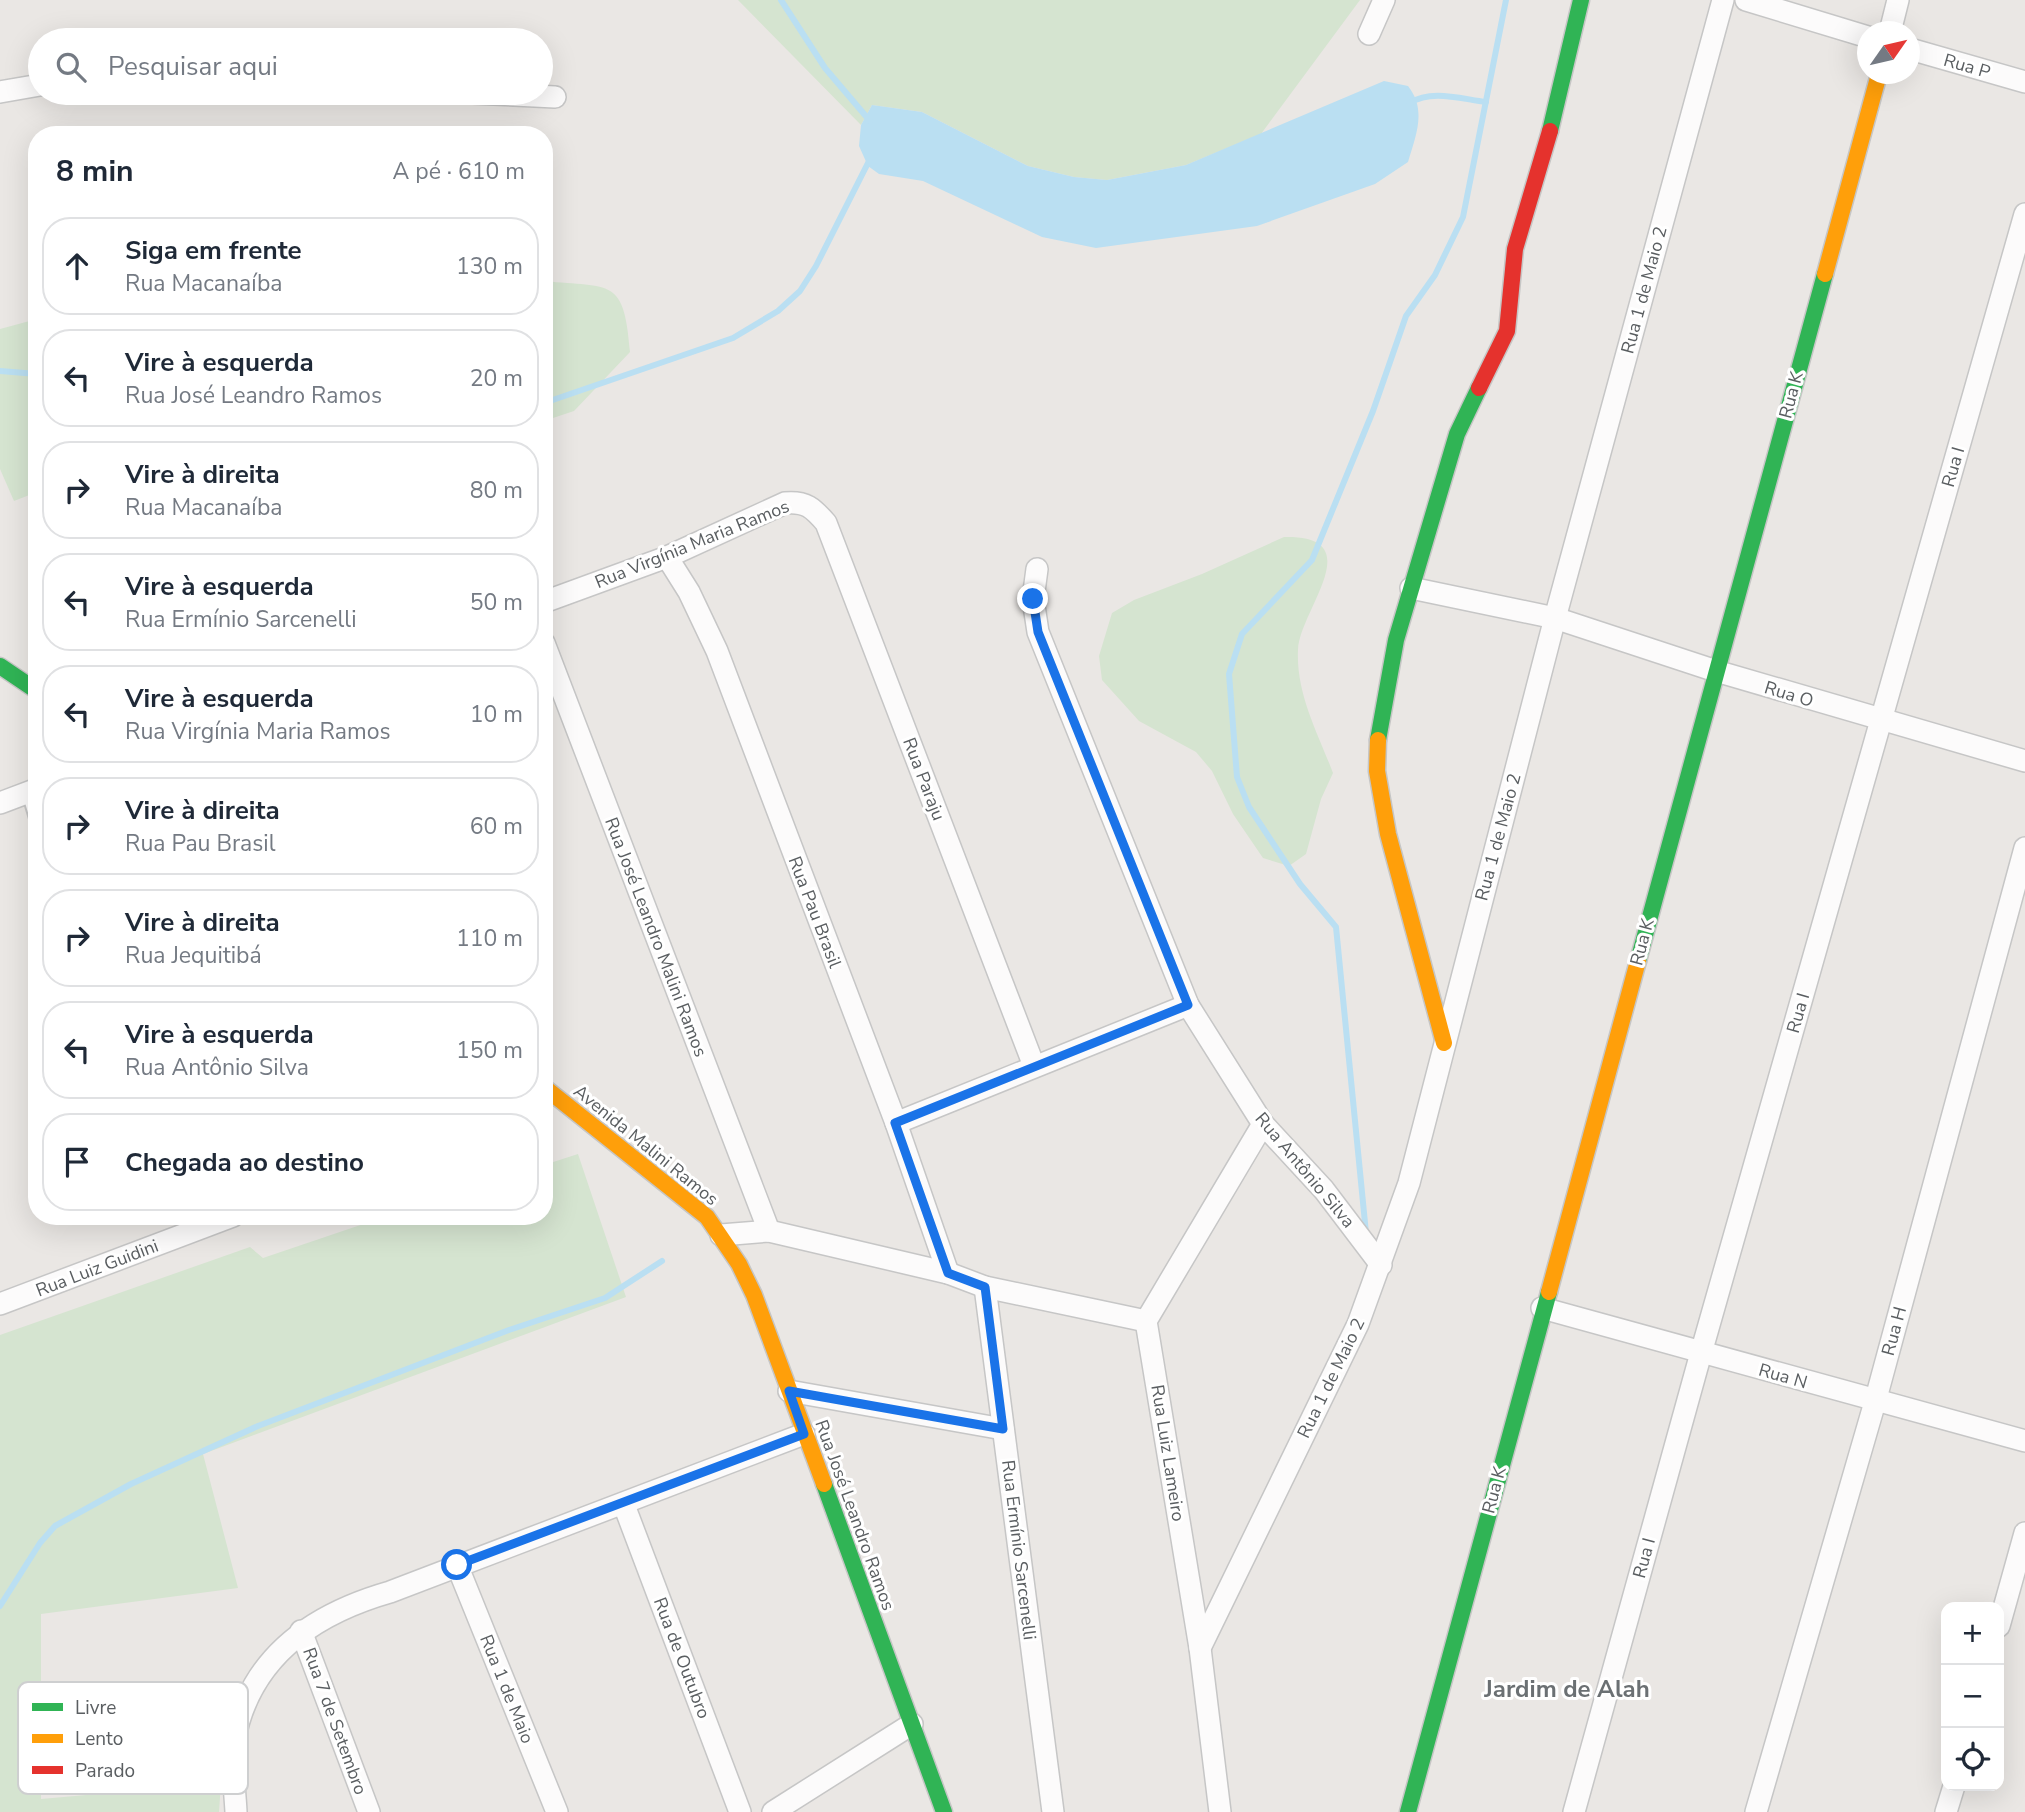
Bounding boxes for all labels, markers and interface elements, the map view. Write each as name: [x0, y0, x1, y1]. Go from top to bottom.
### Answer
north arrow: [1857, 21, 1920, 84]
search box: [28, 28, 553, 105]
icon: search: [52, 48, 90, 86]
street label: Rua P: [1941, 48, 1993, 84]
text: Pesquisar aqui: [108, 49, 278, 84]
text: 8 min: [56, 151, 134, 192]
text: A pé · 610 m: [393, 156, 525, 187]
street label: Rua 1 de Maio 2: [1615, 224, 1673, 356]
text: Siga em frente: [125, 233, 302, 268]
icon: ahead: [58, 247, 96, 285]
text: 130 m: [456, 251, 523, 282]
text: Rua Macanaíba: [125, 268, 283, 299]
text: Vire à esquerda: [125, 345, 314, 380]
icon: left: [58, 359, 96, 397]
text: 20 m: [470, 363, 523, 394]
street label: Rua K: [1773, 368, 1809, 421]
text: Rua José Leandro Ramos: [125, 380, 382, 411]
street label: Rua I: [1936, 444, 1970, 490]
text: Vire à direita: [125, 457, 280, 492]
icon: right: [58, 471, 96, 509]
text: 80 m: [470, 475, 523, 506]
text: Rua Macanaíba: [125, 492, 283, 523]
street label: Rua Virgínia Maria Ramos: [591, 494, 793, 594]
text: Vire à esquerda: [125, 569, 314, 604]
icon: left: [58, 583, 96, 621]
route end: [1017, 583, 1048, 614]
text: 50 m: [470, 587, 523, 618]
text: Rua Ermínio Sarcenelli: [125, 604, 357, 635]
street label: Rua O: [1762, 675, 1816, 713]
text: Vire à esquerda: [125, 681, 314, 716]
icon: left: [58, 695, 96, 733]
text: 10 m: [470, 699, 523, 730]
text: Rua Virgínia Maria Ramos: [125, 716, 391, 747]
street label: Rua Paraju: [897, 734, 951, 824]
street label: Rua 1 de Maio 2: [1469, 771, 1527, 903]
text: Vire à direita: [125, 793, 280, 828]
icon: right: [58, 807, 96, 845]
text: 60 m: [470, 811, 523, 842]
street label: Rua José Leandro Malini Ramos: [599, 814, 713, 1060]
text: Rua Pau Brasil: [125, 828, 275, 859]
street label: Rua Pau Brasil: [783, 853, 848, 972]
text: Vire à direita: [125, 905, 280, 940]
street label: Rua K: [1624, 915, 1660, 968]
icon: right: [58, 919, 96, 957]
text: 110 m: [456, 923, 523, 954]
text: Rua Jequitibá: [125, 940, 262, 971]
street label: Rua I: [1781, 990, 1815, 1036]
text: Vire à esquerda: [125, 1017, 314, 1052]
icon: left: [58, 1031, 96, 1069]
text: 150 m: [456, 1035, 523, 1066]
text: Rua Antônio Silva: [125, 1052, 309, 1083]
street label: Avenida Malini Ramos: [569, 1079, 723, 1211]
street label: Rua Antônio Silva: [1250, 1107, 1360, 1233]
icon: arrive: [58, 1143, 96, 1181]
text: Chegada ao destino: [125, 1145, 364, 1180]
street label: Rua Luiz Guidini: [32, 1234, 162, 1302]
street label: Rua H: [1876, 1304, 1912, 1358]
street label: Rua 1 de Maio 2: [1292, 1314, 1370, 1442]
street label: Rua N: [1756, 1358, 1810, 1394]
street label: Rua Luiz Lameiro: [1145, 1383, 1191, 1523]
street label: Rua José Leandro Ramos: [809, 1416, 901, 1614]
street label: Rua Ermínio Sarcenelli: [996, 1459, 1042, 1641]
street label: Rua K: [1476, 1463, 1512, 1516]
street label: Rua I: [1627, 1535, 1661, 1581]
route start: [441, 1549, 472, 1580]
street label: Rua de Outubro: [648, 1594, 716, 1722]
map controls: [1941, 1602, 2004, 1791]
button: +: [1941, 1602, 2004, 1665]
street label: Rua 1 de Maio: [474, 1631, 540, 1747]
street label: Rua 7 de Setembro: [297, 1644, 373, 1798]
button: −: [1941, 1665, 2004, 1728]
district label: Jardim de Alah: [1483, 1673, 1650, 1705]
legend: [18, 1682, 248, 1794]
text: Livre: [75, 1695, 116, 1721]
text: Lento: [75, 1726, 123, 1752]
button: locate: [1941, 1728, 2004, 1791]
text: Parado: [75, 1758, 135, 1784]

